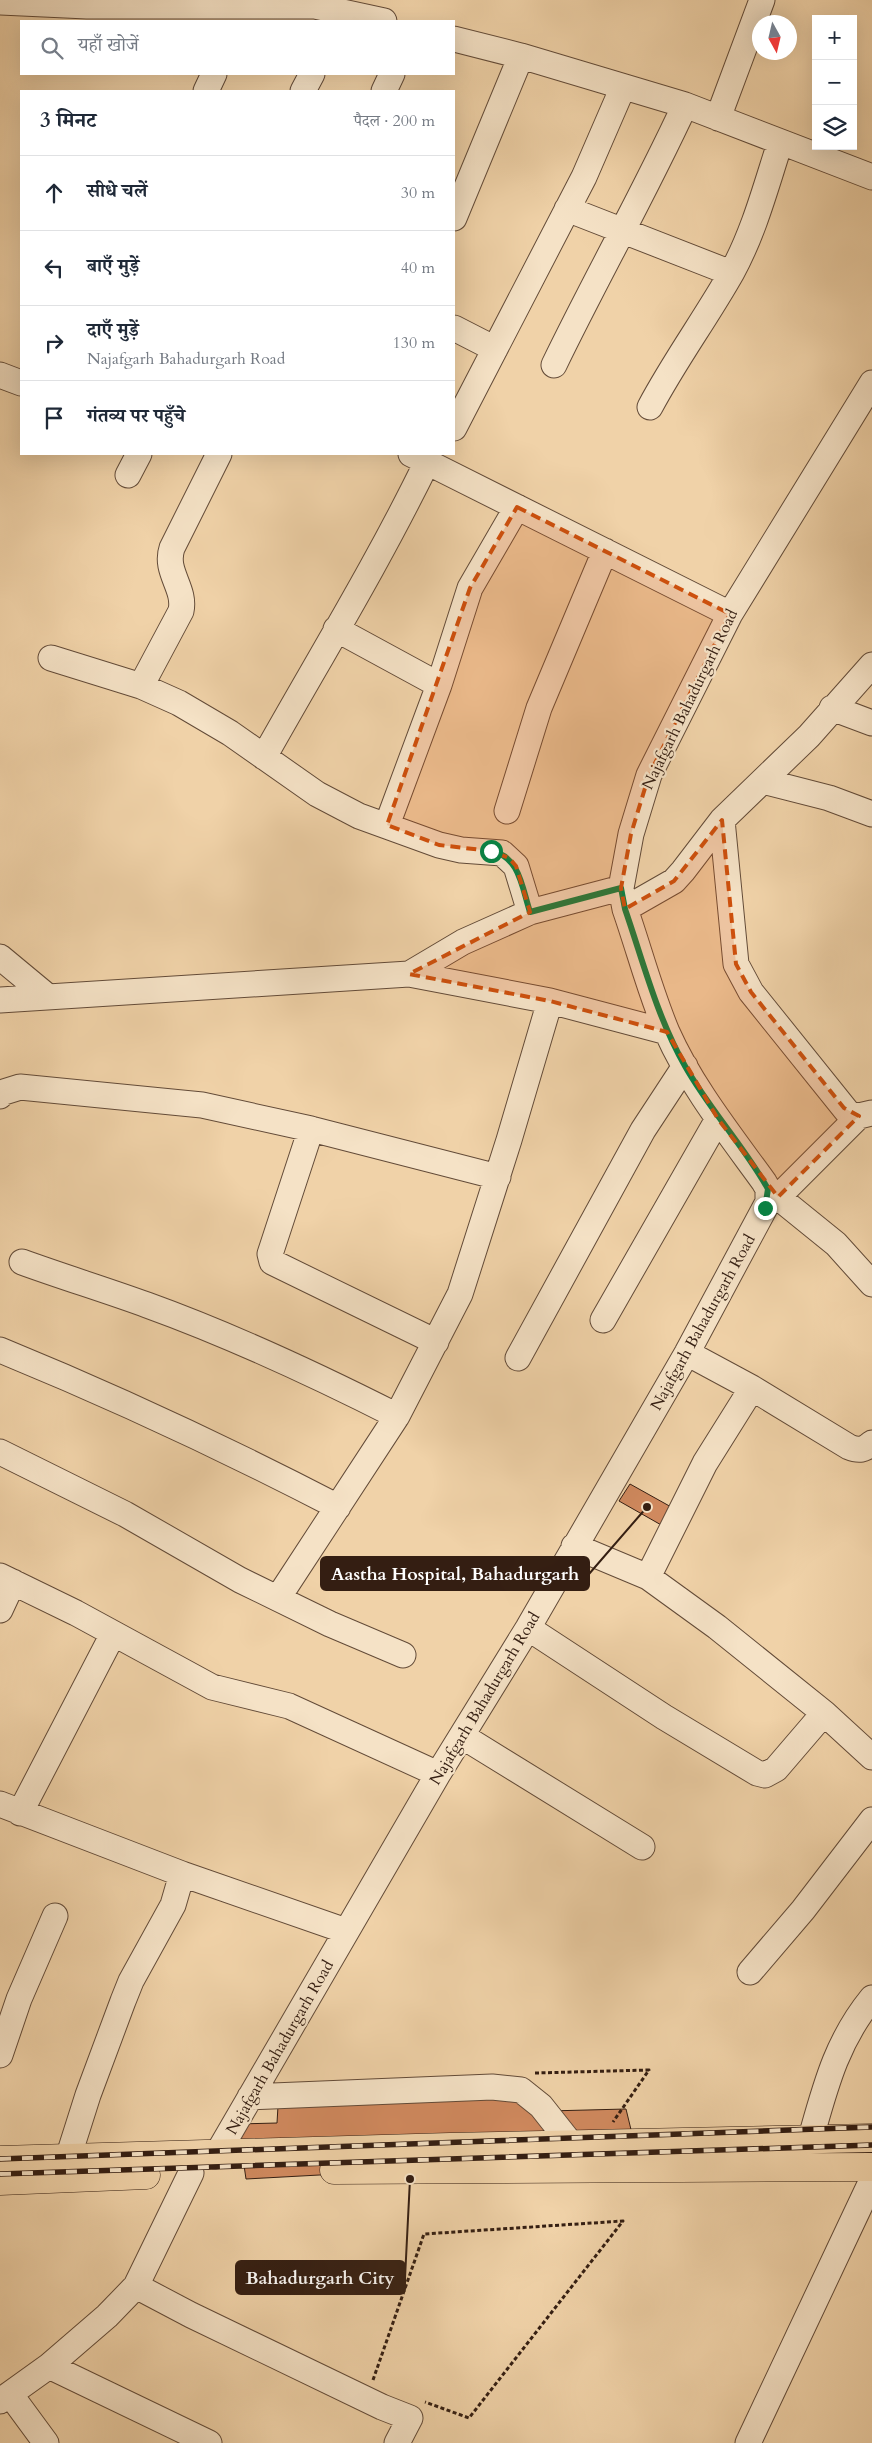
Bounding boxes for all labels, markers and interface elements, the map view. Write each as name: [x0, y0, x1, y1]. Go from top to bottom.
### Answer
north arrow: [752, 15, 797, 60]
map controls: [812, 15, 857, 150]
button: +: [812, 15, 857, 60]
search box: [20, 20, 455, 75]
text: यहाँ खोजें: [78, 32, 139, 58]
icon: search: [38, 34, 66, 62]
button: −: [812, 60, 857, 105]
button: layers: [812, 105, 857, 150]
text: 3 मिनट: [40, 106, 96, 135]
text: पैदल · 200 m: [354, 110, 435, 132]
text: सीधे चलें: [87, 178, 147, 204]
icon: ahead: [40, 179, 68, 207]
text: 30 m: [401, 182, 435, 204]
text: बाएँ मुड़ें: [87, 253, 139, 279]
icon: left: [40, 254, 68, 282]
text: 40 m: [401, 257, 435, 279]
text: दाएँ मुड़ें: [87, 317, 139, 343]
icon: right: [40, 329, 68, 357]
text: 130 m: [393, 332, 435, 354]
text: Najafgarh Bahadurgarh Road: [87, 348, 285, 370]
text: गंतव्य पर पहुँचे: [87, 403, 185, 429]
icon: arrive: [40, 404, 68, 432]
street label: Najafgarh Bahadurgarh Road: [637, 605, 743, 793]
route start: [480, 840, 503, 863]
route end: [754, 1197, 777, 1220]
street label: Najafgarh Bahadurgarh Road: [645, 1230, 761, 1415]
callout: Aastha Hospital, Bahadurgarh: [321, 1557, 589, 1590]
text: Aastha Hospital, Bahadurgarh: [331, 1562, 579, 1587]
street label: Najafgarh Bahadurgarh Road: [424, 1607, 546, 1789]
street label: Najafgarh Bahadurgarh Road: [221, 1956, 339, 2139]
callout: Bahadurgarh City: [236, 2261, 405, 2294]
text: Bahadurgarh City: [245, 2266, 395, 2291]

